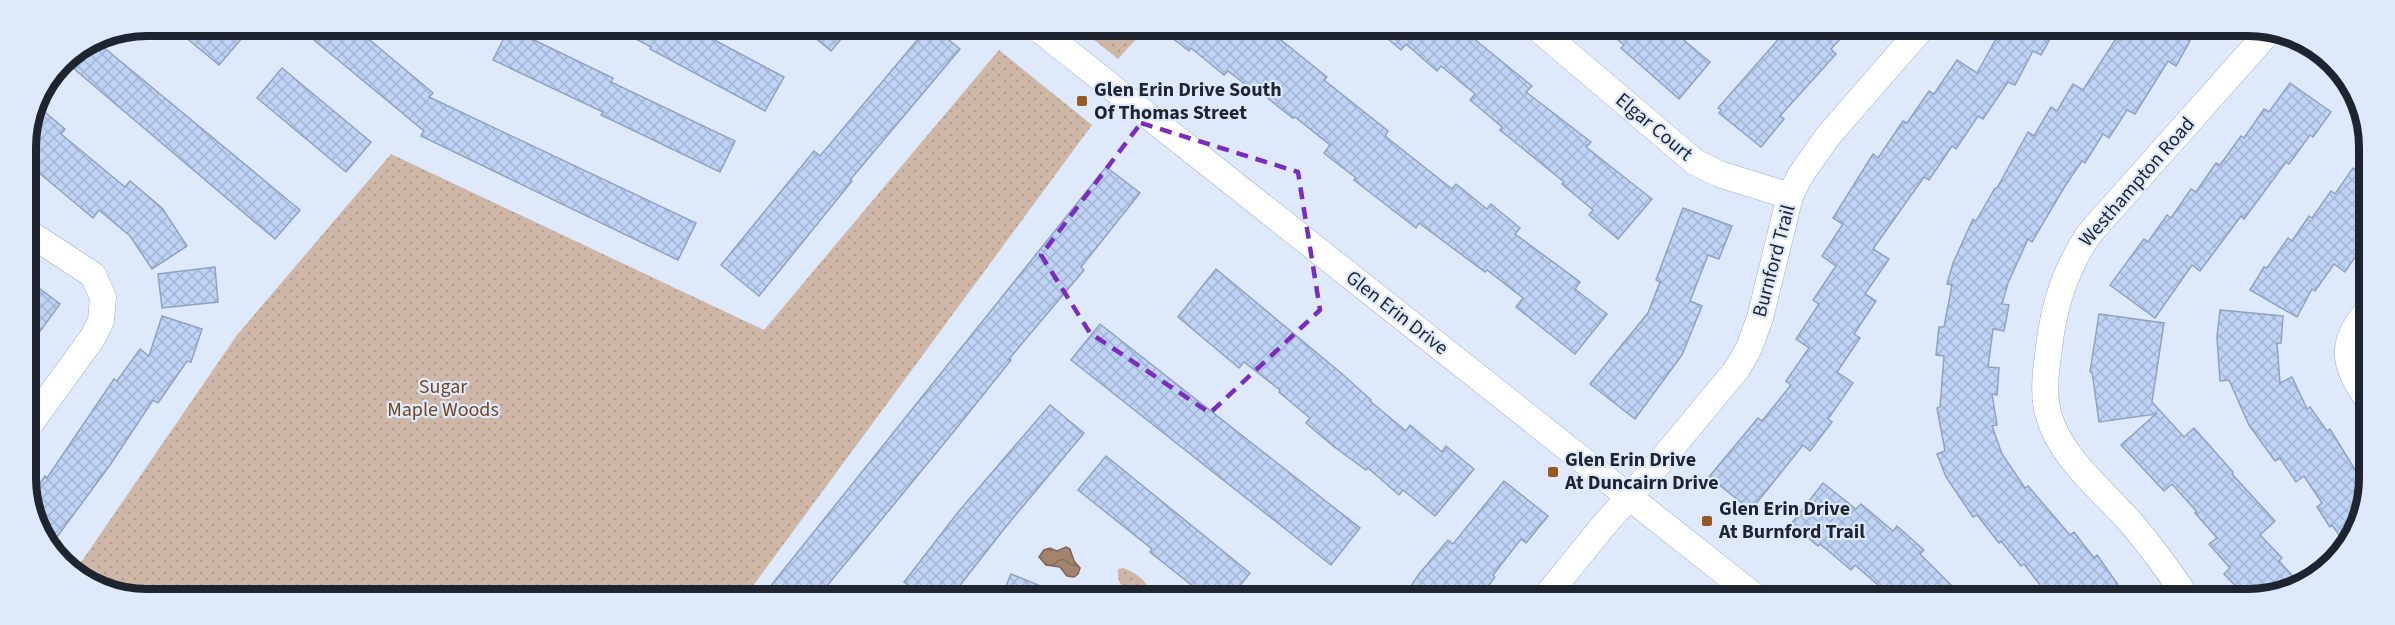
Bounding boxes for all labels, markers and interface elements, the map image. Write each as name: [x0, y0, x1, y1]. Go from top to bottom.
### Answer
place label: Glen Erin Drive South Of Thomas Street: [1094, 76, 1282, 127]
street label: Elgar Court: [1609, 86, 1699, 168]
marker: Glen Erin Drive South Of Thomas Street: [1075, 94, 1089, 108]
street label: Westhampton Road: [2073, 111, 2201, 253]
street label: Burnford Trail: [1746, 202, 1802, 320]
street label: Glen Erin Drive: [1340, 264, 1454, 362]
park label: Sugar Maple Woods: [387, 373, 499, 424]
place label: Glen Erin Drive At Duncairn Drive: [1564, 446, 1719, 497]
marker: Glen Erin Drive At Duncairn Drive: [1546, 465, 1560, 479]
place label: Glen Erin Drive At Burnford Trail: [1718, 495, 1865, 546]
marker: Glen Erin Drive At Burnford Trail: [1700, 514, 1714, 528]

